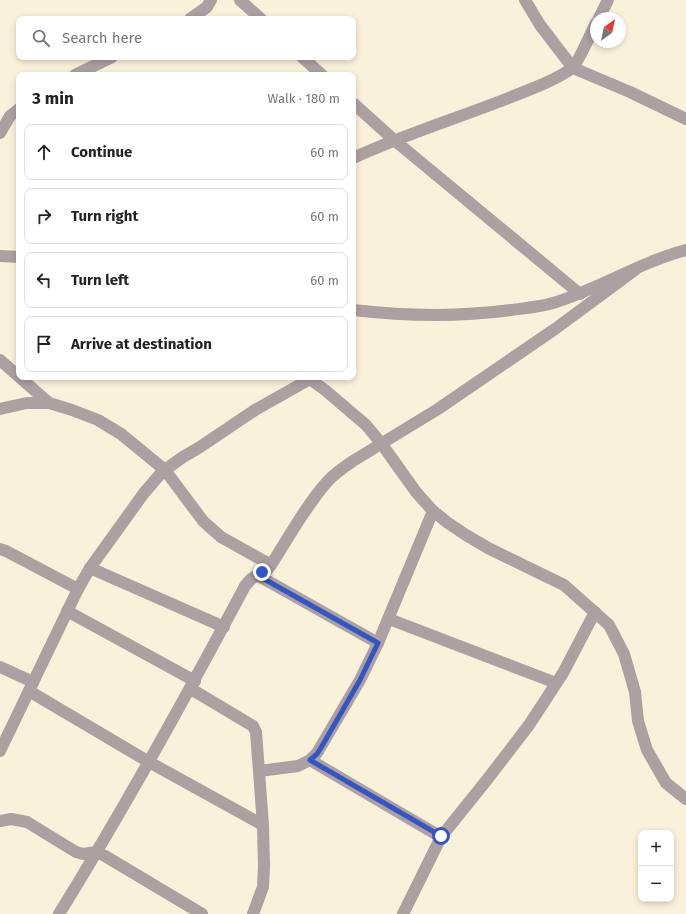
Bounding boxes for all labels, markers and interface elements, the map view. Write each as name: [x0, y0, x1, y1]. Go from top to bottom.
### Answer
north arrow: [590, 12, 626, 48]
search box: [16, 16, 356, 60]
icon: search: [30, 27, 52, 49]
text: Search here: [62, 29, 142, 47]
text: 3 min: [32, 88, 74, 109]
text: Walk · 180 m: [268, 91, 340, 106]
icon: ahead: [33, 141, 55, 163]
text: Continue: [71, 143, 132, 161]
text: 60 m: [310, 145, 339, 160]
icon: right: [33, 205, 55, 227]
text: Turn right: [71, 207, 138, 225]
text: 60 m: [310, 209, 339, 224]
icon: left: [33, 269, 55, 291]
text: Turn left: [71, 271, 129, 289]
text: 60 m: [310, 273, 339, 288]
icon: arrive: [33, 333, 55, 355]
text: Arrive at destination: [71, 335, 212, 353]
route end: [253, 563, 271, 581]
route start: [432, 827, 450, 845]
map controls: [638, 830, 674, 902]
button: +: [638, 830, 674, 866]
button: −: [638, 866, 674, 902]

